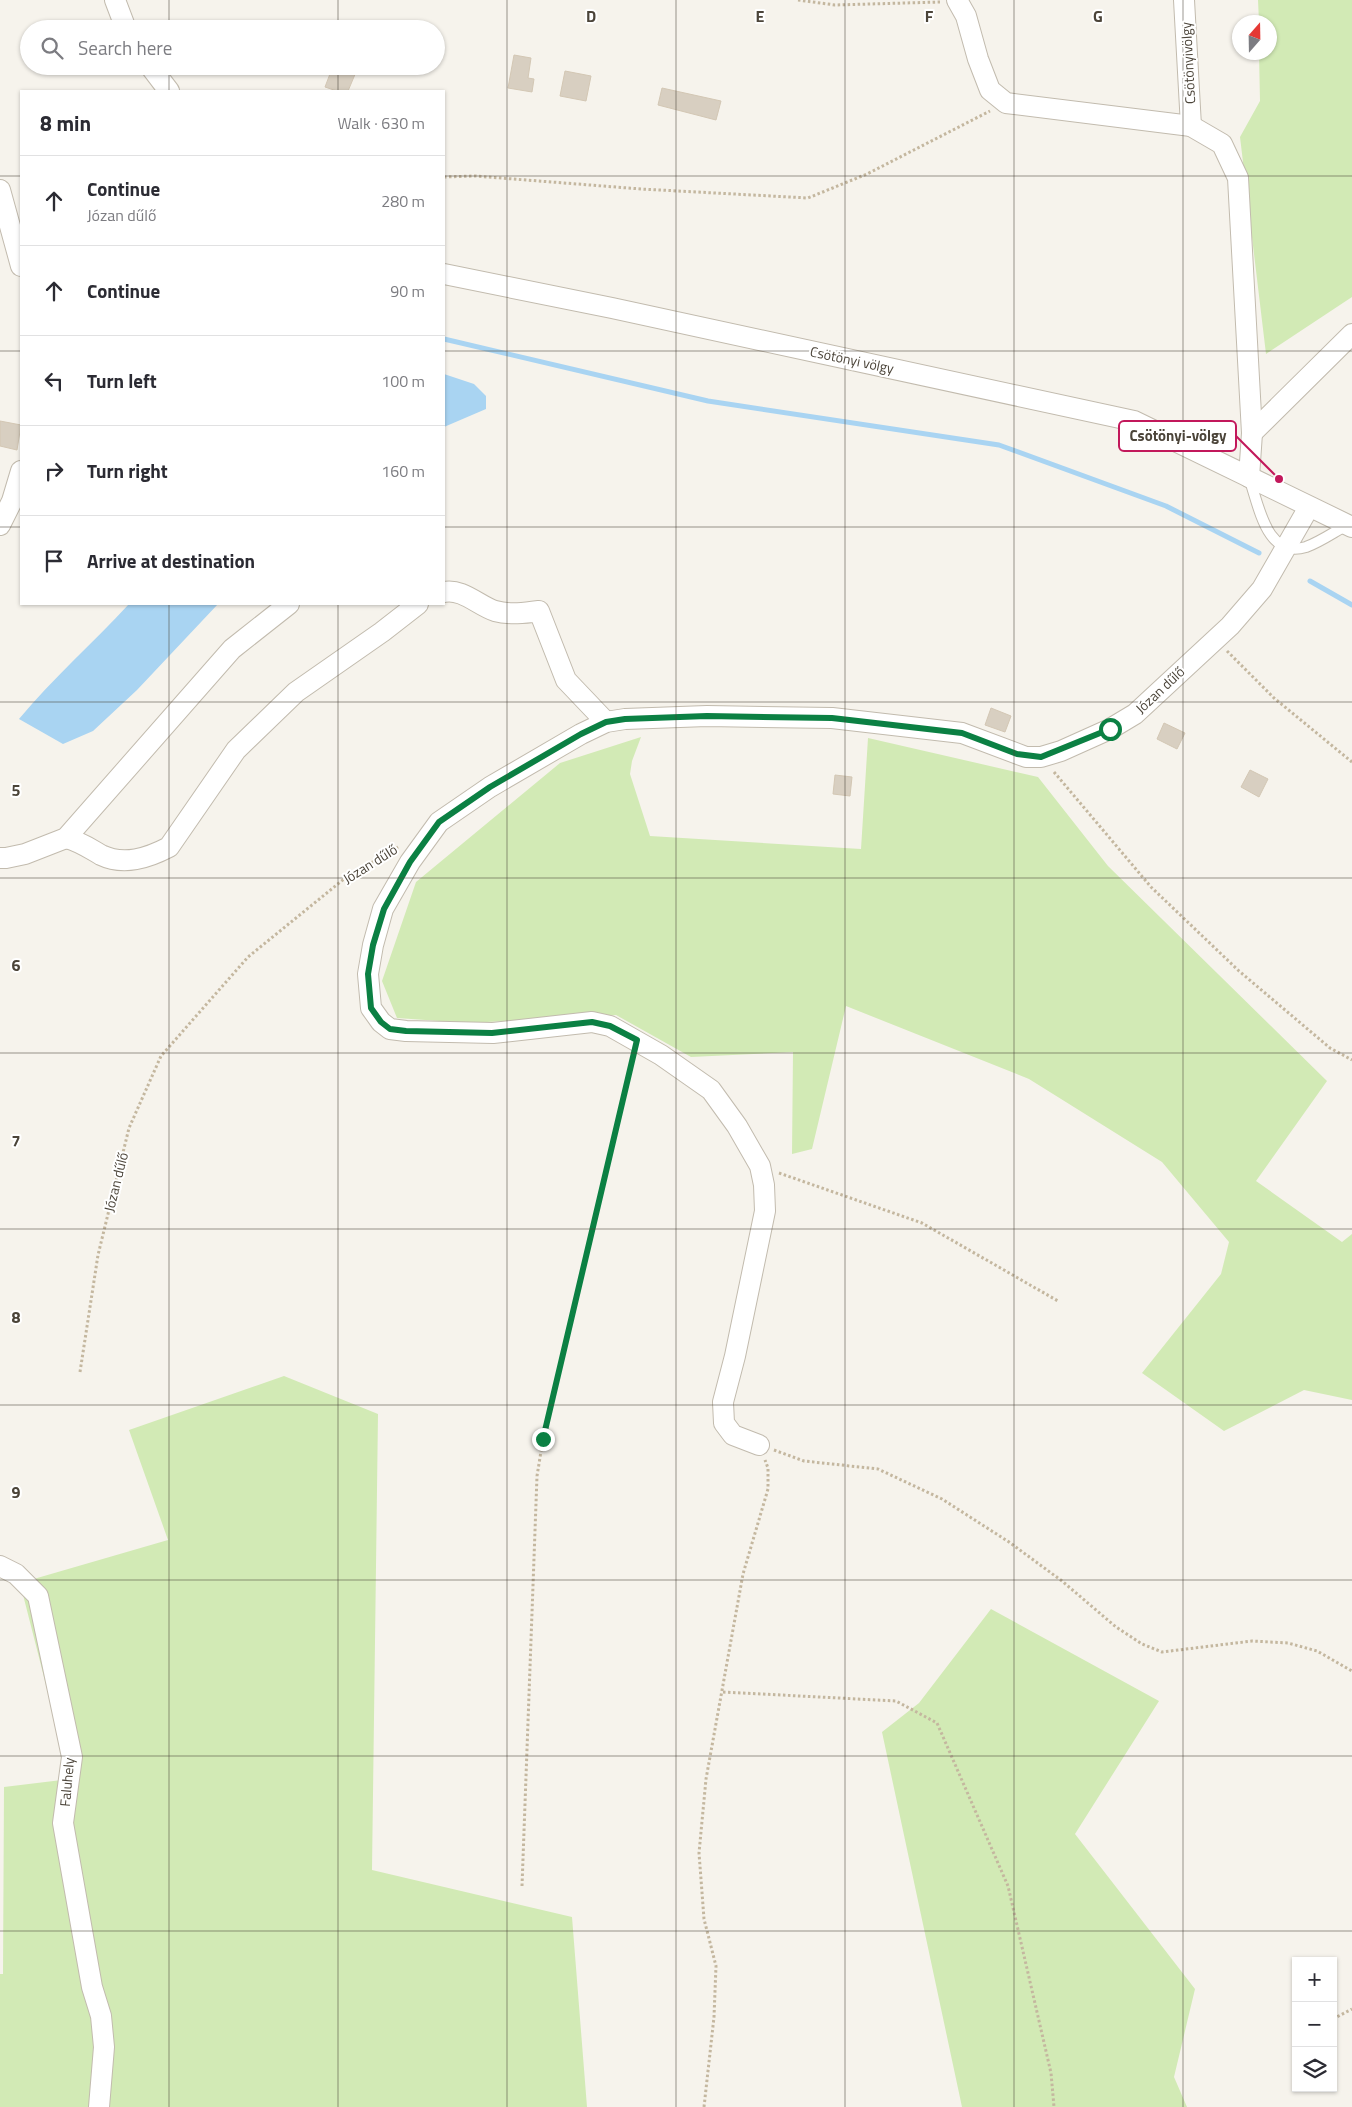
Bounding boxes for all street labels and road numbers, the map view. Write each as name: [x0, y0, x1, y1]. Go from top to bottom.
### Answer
street label: Csötönyivölgy: [1175, 21, 1200, 105]
street label: Csötönyi völgy: [808, 340, 896, 379]
street label: Józan dűlő: [1130, 661, 1189, 718]
street label: Józan dűlő: [338, 839, 401, 889]
street label: Józan dűlő: [98, 1150, 133, 1214]
street label: Faluhely: [54, 1756, 79, 1807]

